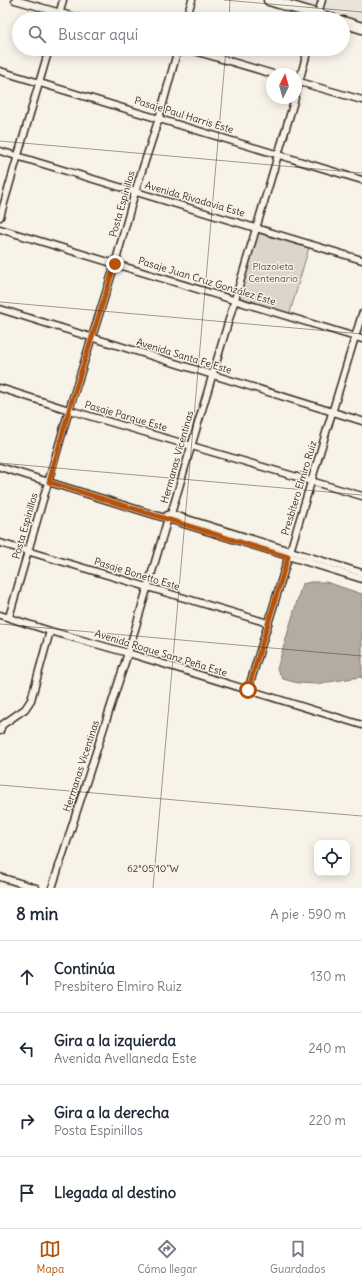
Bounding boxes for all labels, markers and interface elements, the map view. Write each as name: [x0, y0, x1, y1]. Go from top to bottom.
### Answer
search box: [12, 12, 350, 56]
icon: search: [26, 23, 48, 45]
text: Buscar aquí: [58, 25, 138, 44]
north arrow: [266, 68, 302, 104]
street label: Pasaje Paul Harris Este: [133, 94, 235, 136]
street label: Posta Espinillos: [106, 169, 138, 239]
street label: Avenida Rivadavia Este: [143, 178, 247, 220]
street label: Pasaje Juan Cruz González Este: [137, 254, 277, 308]
route end: [106, 255, 124, 273]
park label: Plazoleta Centenario: [248, 260, 298, 285]
street label: Avenida Santa Fe Este: [135, 335, 233, 377]
street label: Pasaje Parque Este: [83, 398, 169, 434]
street label: Hermanas Vicentinas: [158, 409, 197, 505]
street label: Presbítero Elmiro Ruiz: [278, 439, 320, 537]
street label: Posta Espinillos: [9, 491, 41, 561]
street label: Pasaje Bonetto Este: [93, 555, 181, 593]
street label: Avenida Roque Sanz Peña Este: [93, 627, 229, 679]
route start: [239, 681, 257, 699]
street label: Hermanas Vicentinas: [60, 718, 102, 813]
map controls: [314, 840, 350, 876]
button: locate: [314, 840, 350, 876]
text: 62°05'10"W: [127, 862, 179, 875]
text: 8 min: [16, 903, 58, 925]
text: A pie · 590 m: [270, 906, 346, 923]
text: Continúa: [54, 959, 115, 978]
icon: ahead: [16, 966, 38, 988]
text: 130 m: [310, 968, 346, 985]
text: Presbítero Elmiro Ruiz: [54, 978, 182, 995]
text: Gira a la izquierda: [54, 1031, 176, 1050]
icon: left: [16, 1038, 38, 1060]
text: 240 m: [309, 1040, 346, 1057]
text: Avenida Avellaneda Este: [54, 1050, 197, 1067]
text: Gira a la derecha: [54, 1103, 169, 1122]
icon: right: [16, 1110, 38, 1132]
text: 220 m: [309, 1112, 346, 1129]
text: Posta Espinillos: [54, 1122, 143, 1139]
icon: arrive: [16, 1182, 38, 1204]
text: Llegada al destino: [54, 1183, 176, 1202]
tab: Mapa: [37, 1238, 64, 1276]
tab: Cómo llegar: [137, 1238, 197, 1276]
tab: Guardados: [270, 1238, 325, 1276]

